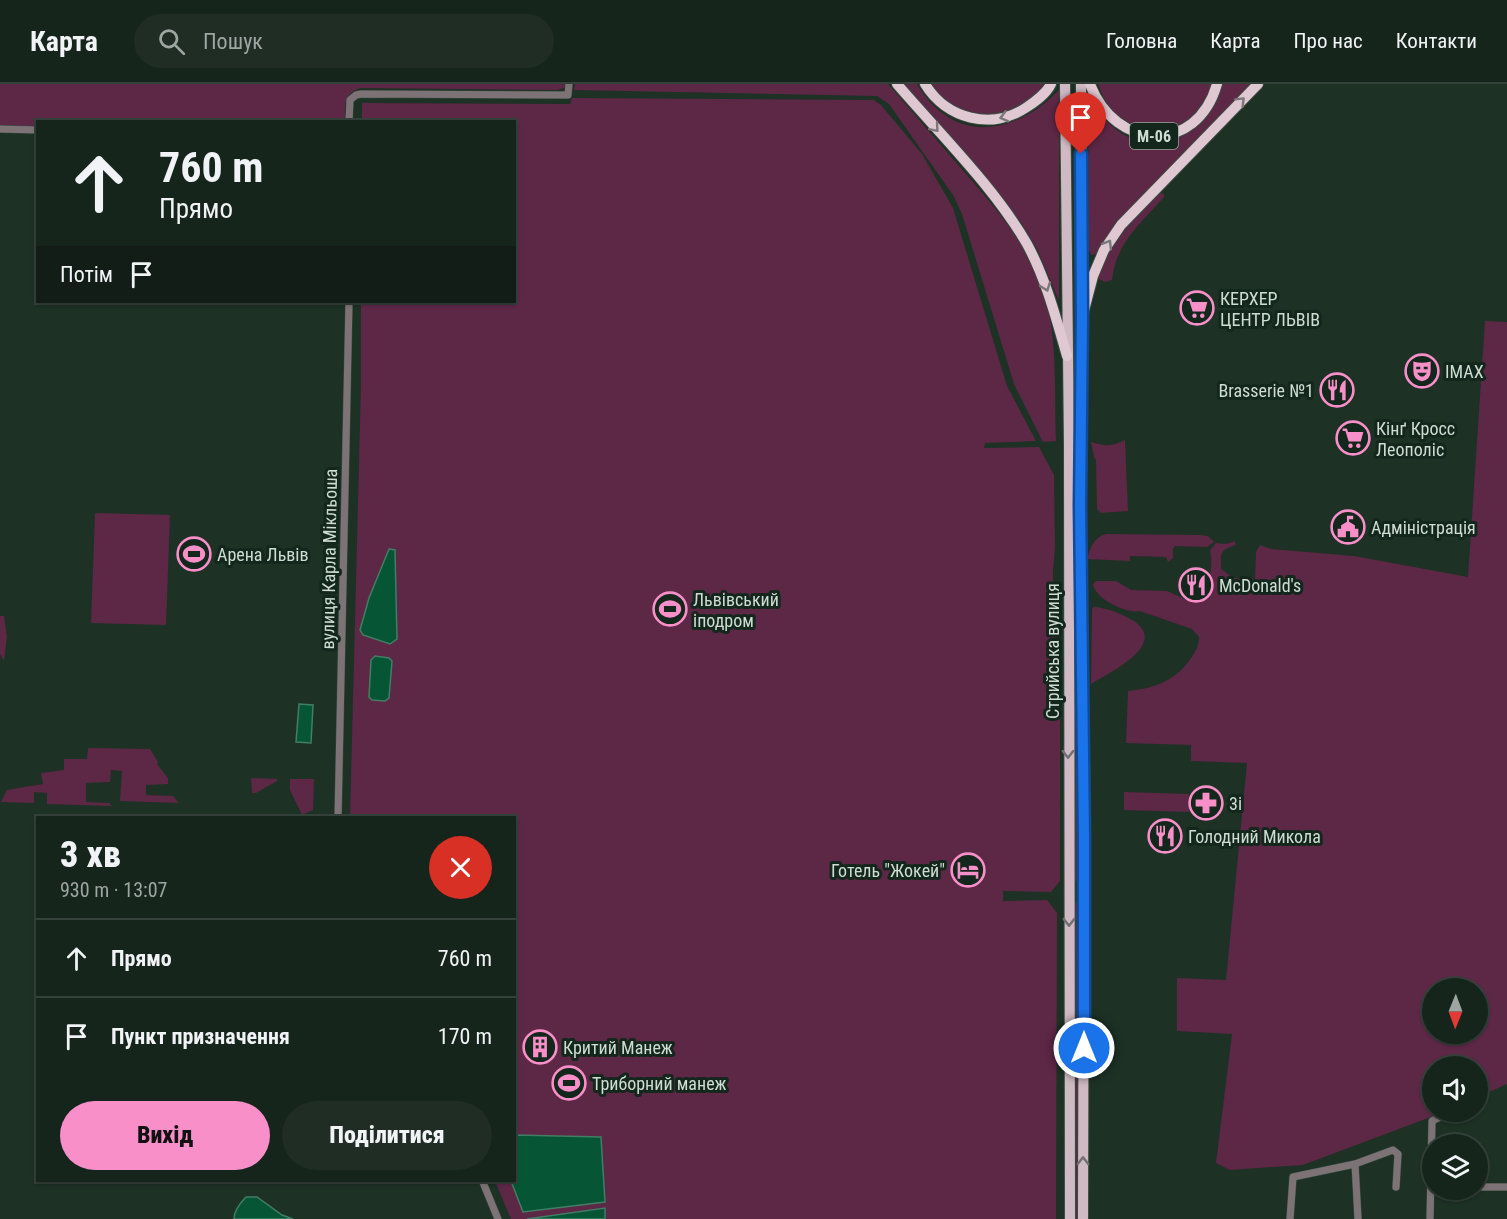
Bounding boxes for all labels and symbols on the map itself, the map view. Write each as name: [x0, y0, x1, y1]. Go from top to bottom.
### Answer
pin: [1055, 92, 1106, 154]
one-way arrow: [1234, 98, 1245, 109]
one-way arrow: [999, 110, 1010, 122]
one-way arrow: [928, 121, 939, 132]
road number: М-06: [1130, 123, 1178, 149]
one-way arrow: [1101, 239, 1112, 250]
one-way arrow: [1038, 281, 1051, 292]
place label: КЕРХЕР ЦЕНТР ЛЬВІВ: [1220, 288, 1320, 330]
supermarket icon: КЕРХЕР ЦЕНТР ЛЬВІВ: [1179, 290, 1215, 326]
theatre icon: IMAX: [1404, 353, 1440, 389]
place label: IMAX: [1445, 361, 1484, 382]
restaurant icon: Brasserie №1: [1319, 372, 1355, 408]
place label: Brasserie №1: [1219, 380, 1314, 401]
place label: Кінґ Кросс Леополіс: [1376, 418, 1455, 460]
supermarket icon: Кінґ Кросс Леополіс: [1335, 420, 1371, 456]
street label: вулиця Карла Мікльоша: [317, 468, 341, 650]
public building icon: Адміністрація: [1330, 509, 1366, 545]
place label: Адміністрація: [1371, 517, 1476, 538]
sports icon: Арена Львів: [176, 536, 212, 572]
place label: Арена Львів: [217, 544, 309, 565]
restaurant icon: McDonald's: [1178, 567, 1214, 603]
place label: McDonald's: [1219, 575, 1301, 596]
street label: Стрийська вулиця: [1042, 583, 1063, 719]
place label: Львівський іподром: [693, 589, 779, 631]
sports icon: Львівський іподром: [652, 591, 688, 627]
one-way arrow: [1062, 750, 1074, 759]
pharmacy icon: 3і: [1188, 785, 1224, 821]
place label: 3і: [1229, 793, 1242, 814]
restaurant icon: Голодний Микола: [1147, 818, 1183, 854]
place label: Голодний Микола: [1188, 826, 1321, 847]
hotel icon: Готель "Жокей": [950, 852, 986, 888]
place label: Готель "Жокей": [831, 860, 945, 881]
one-way arrow: [1063, 917, 1075, 926]
north arrow: [1422, 978, 1488, 1044]
position arrow: [1052, 1016, 1116, 1080]
building icon: Критий Манеж: [522, 1029, 558, 1065]
place label: Критий Манеж: [563, 1037, 673, 1058]
sports icon: Триборний манеж: [551, 1065, 587, 1101]
place label: Триборний манеж: [592, 1073, 727, 1094]
one-way arrow: [1077, 1156, 1089, 1165]

